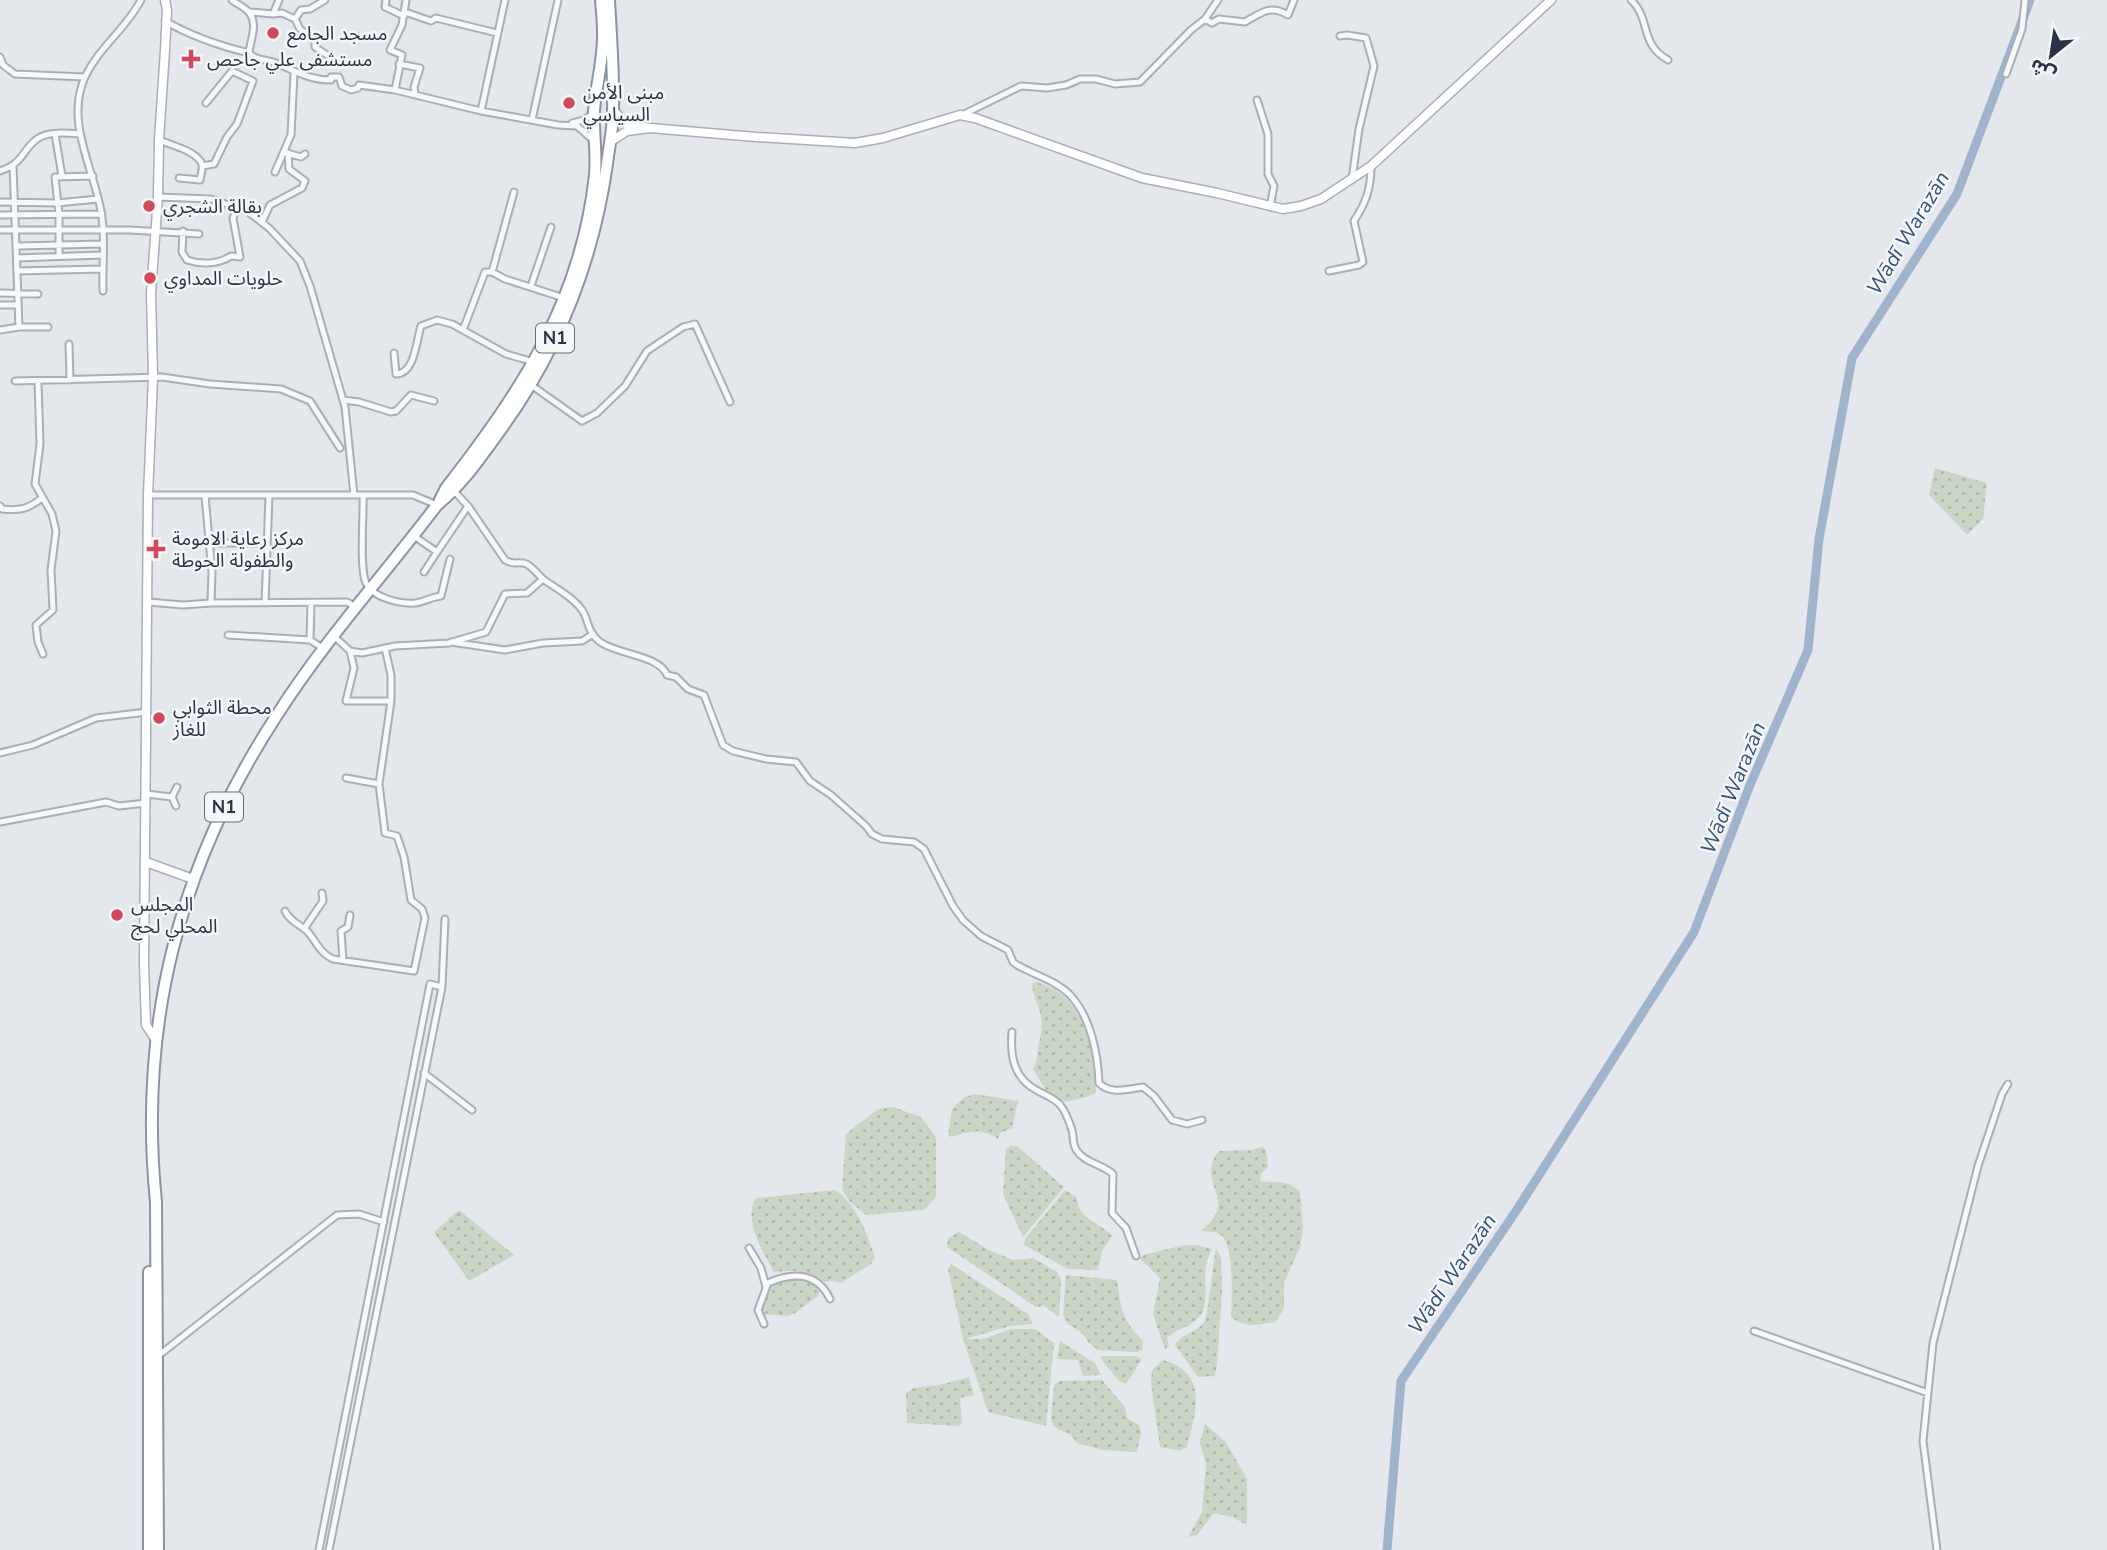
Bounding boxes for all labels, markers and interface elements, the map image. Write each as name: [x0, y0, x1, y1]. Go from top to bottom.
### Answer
place label: مسجد الجامع: [287, 21, 387, 48]
north arrow: [2016, 21, 2086, 91]
marker: مسجد الجامع: [265, 25, 281, 41]
place label: مستشفى علي جاحص: [207, 47, 372, 74]
marker: مستشفى علي جاحص: [181, 49, 201, 69]
text: ش: [2025, 52, 2061, 88]
place label: مبنى الأمن السياسي: [583, 80, 664, 129]
marker: مبنى الأمن السياسي: [561, 95, 577, 111]
water label: Wādī Warazān: [1860, 166, 1956, 300]
place label: بقالة الشجري: [163, 194, 262, 221]
marker: بقالة الشجري: [141, 198, 157, 214]
place label: حلويات المداوي: [164, 266, 283, 293]
marker: حلويات المداوي: [142, 270, 158, 286]
road number: N1: [536, 324, 574, 352]
place label: مركز رعاية الامومة والطفولة الحوطة: [172, 526, 304, 574]
marker: مركز رعاية الامومة والطفولة الحوطة: [146, 539, 166, 559]
place label: محطة الثوابي للغاز: [172, 695, 272, 743]
marker: محطة الثوابي للغاز: [151, 710, 167, 726]
water label: Wādī Warazān: [1694, 718, 1772, 858]
road number: N1: [205, 792, 243, 822]
place label: المجلس المحلي لحج: [131, 892, 218, 941]
marker: المجلس المحلي لحج: [109, 907, 125, 923]
water label: Wādī Warazān: [1401, 1208, 1503, 1340]

